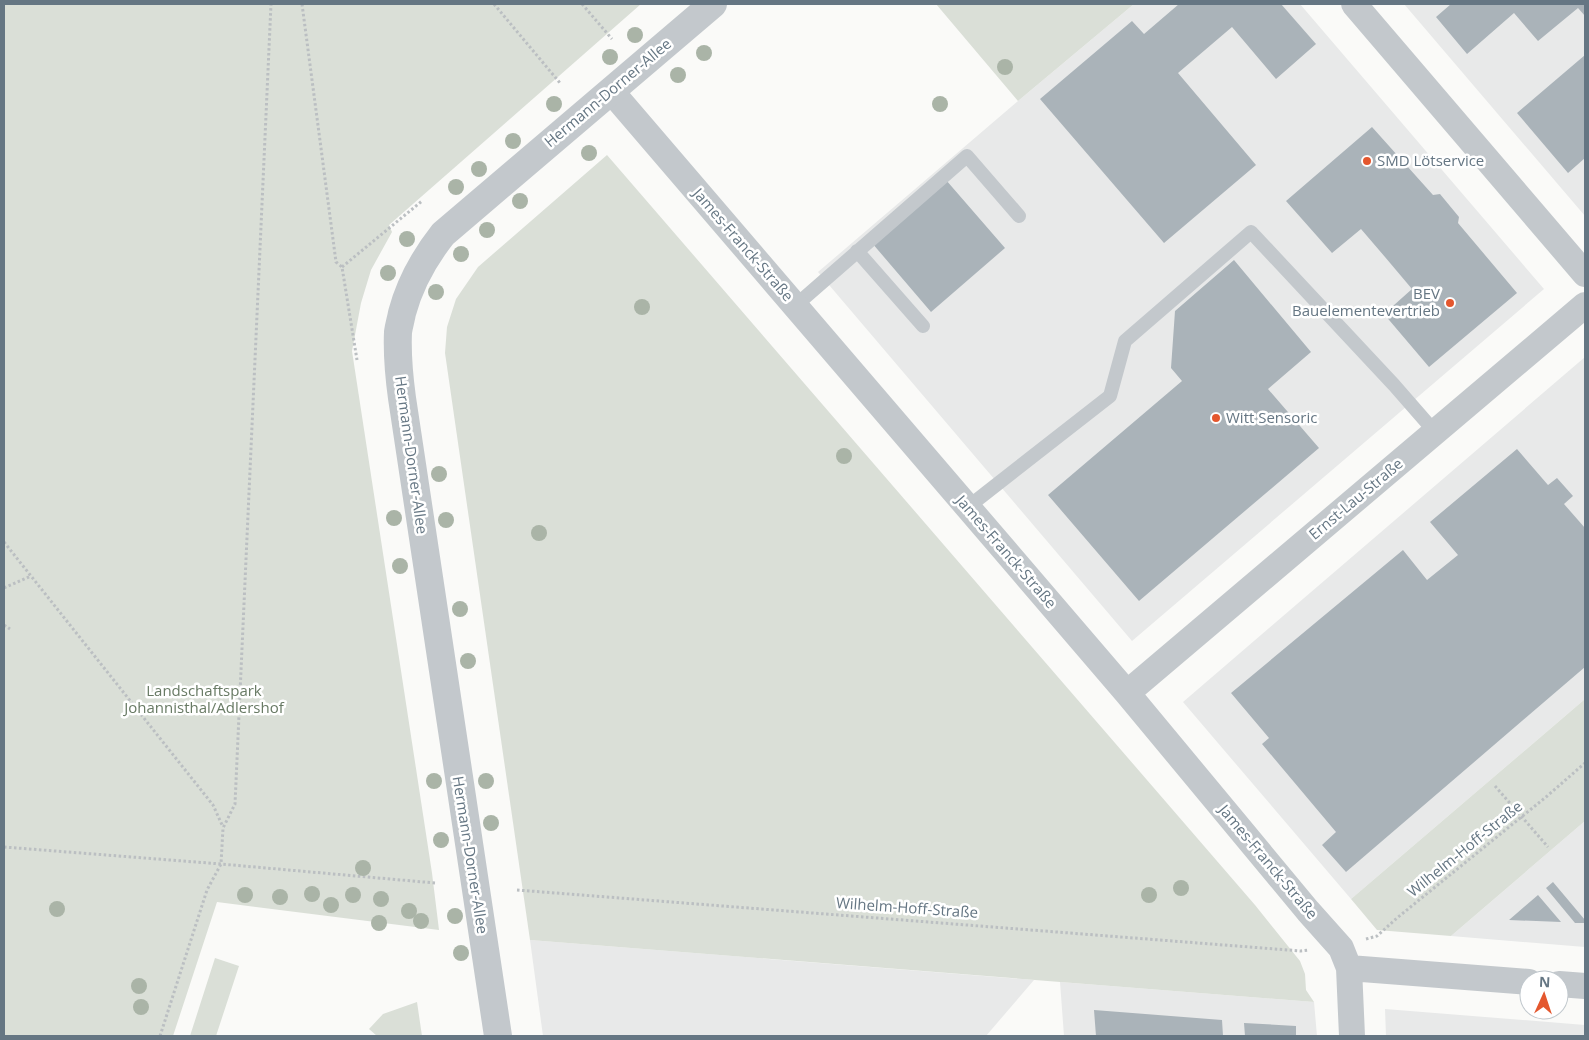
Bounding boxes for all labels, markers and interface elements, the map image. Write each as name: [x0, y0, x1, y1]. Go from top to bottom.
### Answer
street label: Hermann-Dorner-Allee: [540, 33, 675, 151]
place label: SMD Lötservice: [1377, 150, 1484, 170]
marker: SMD Lötservice: [1361, 155, 1373, 167]
street label: James-Franck-Straße: [688, 182, 798, 305]
place label: BEV Bauelementevertrieb: [1292, 283, 1440, 320]
marker: BEV Bauelementevertrieb: [1444, 297, 1456, 309]
street label: Hermann-Dorner-Allee: [391, 374, 433, 535]
place label: Witt Sensoric: [1226, 407, 1317, 427]
marker: Witt Sensoric: [1210, 412, 1222, 424]
street label: Ernst-Lau-Straße: [1304, 453, 1407, 543]
street label: James-Franck-Straße: [951, 489, 1061, 612]
park label: Landschaftspark Johannisthal/Adlershof: [122, 680, 285, 717]
street label: Hermann-Dorner-Allee: [449, 774, 493, 935]
street label: Wilhelm-Hoff-Straße: [1403, 796, 1526, 901]
street label: James-Franck-Straße: [1214, 798, 1323, 923]
street label: Wilhelm-Hoff-Straße: [835, 892, 979, 922]
north arrow: [1519, 970, 1569, 1020]
text: N: [1539, 972, 1551, 991]

